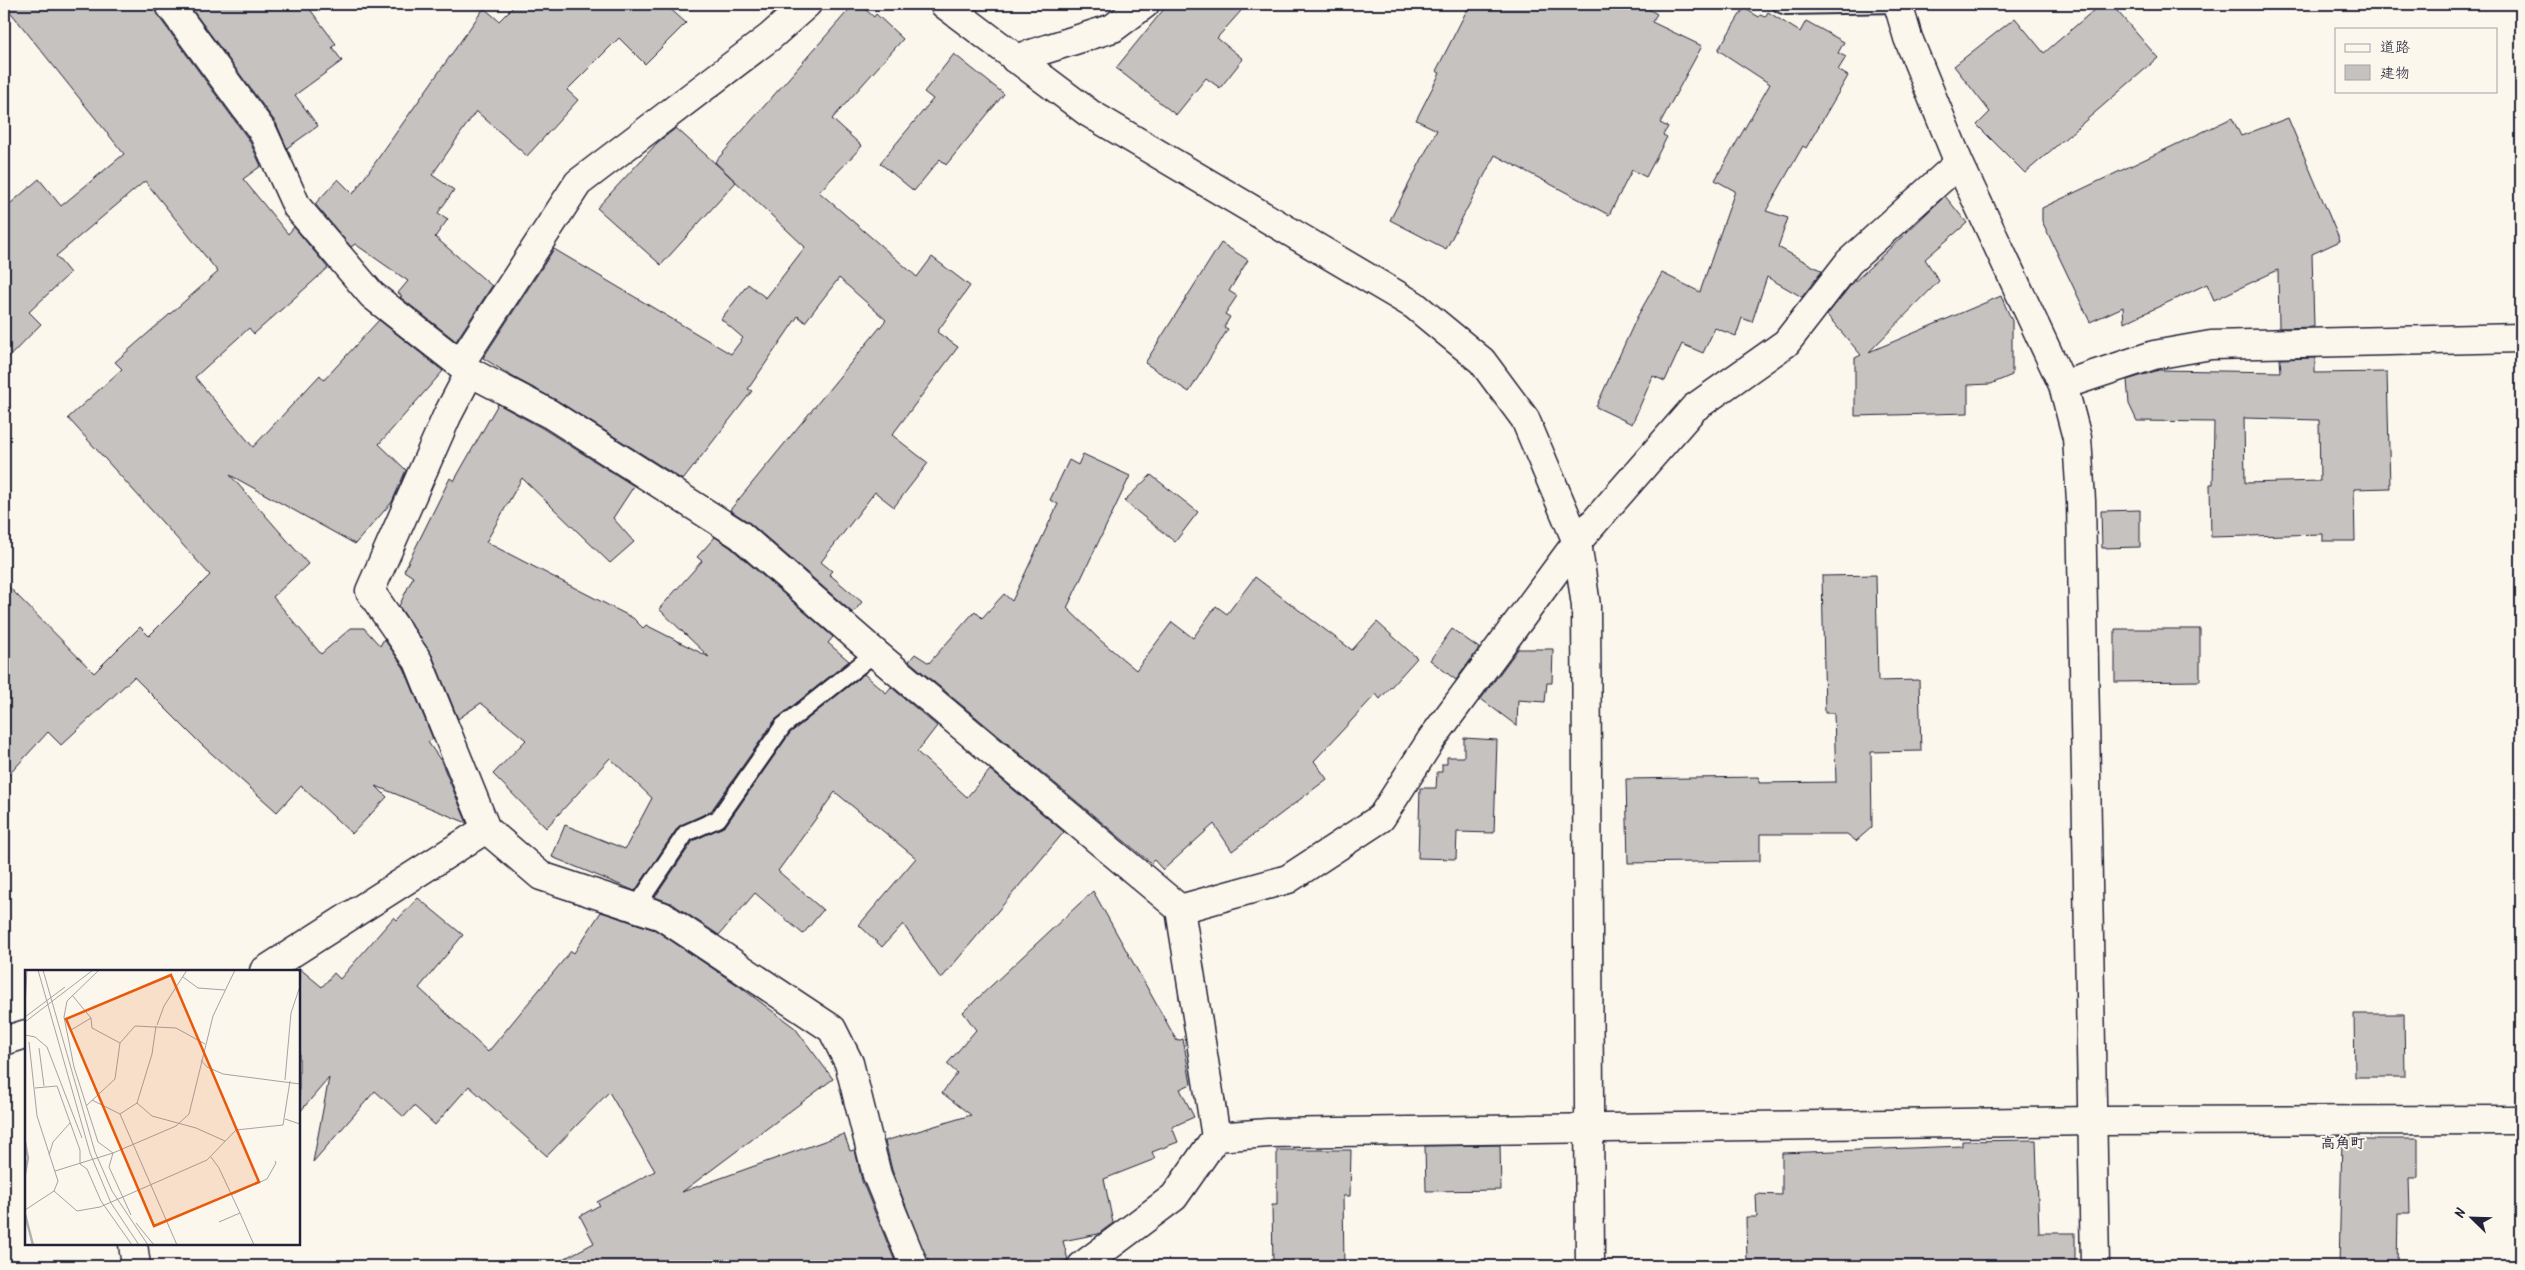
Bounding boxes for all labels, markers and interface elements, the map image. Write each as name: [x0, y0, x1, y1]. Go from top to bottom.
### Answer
legend: [2335, 28, 2498, 92]
text: 道路: [2380, 36, 2410, 60]
text: 建物: [2380, 62, 2410, 86]
inset map: [25, 970, 300, 1245]
district label: 高角町: [2320, 1132, 2366, 1156]
north arrow: [2448, 1192, 2498, 1242]
text: N: [2449, 1205, 2473, 1222]

